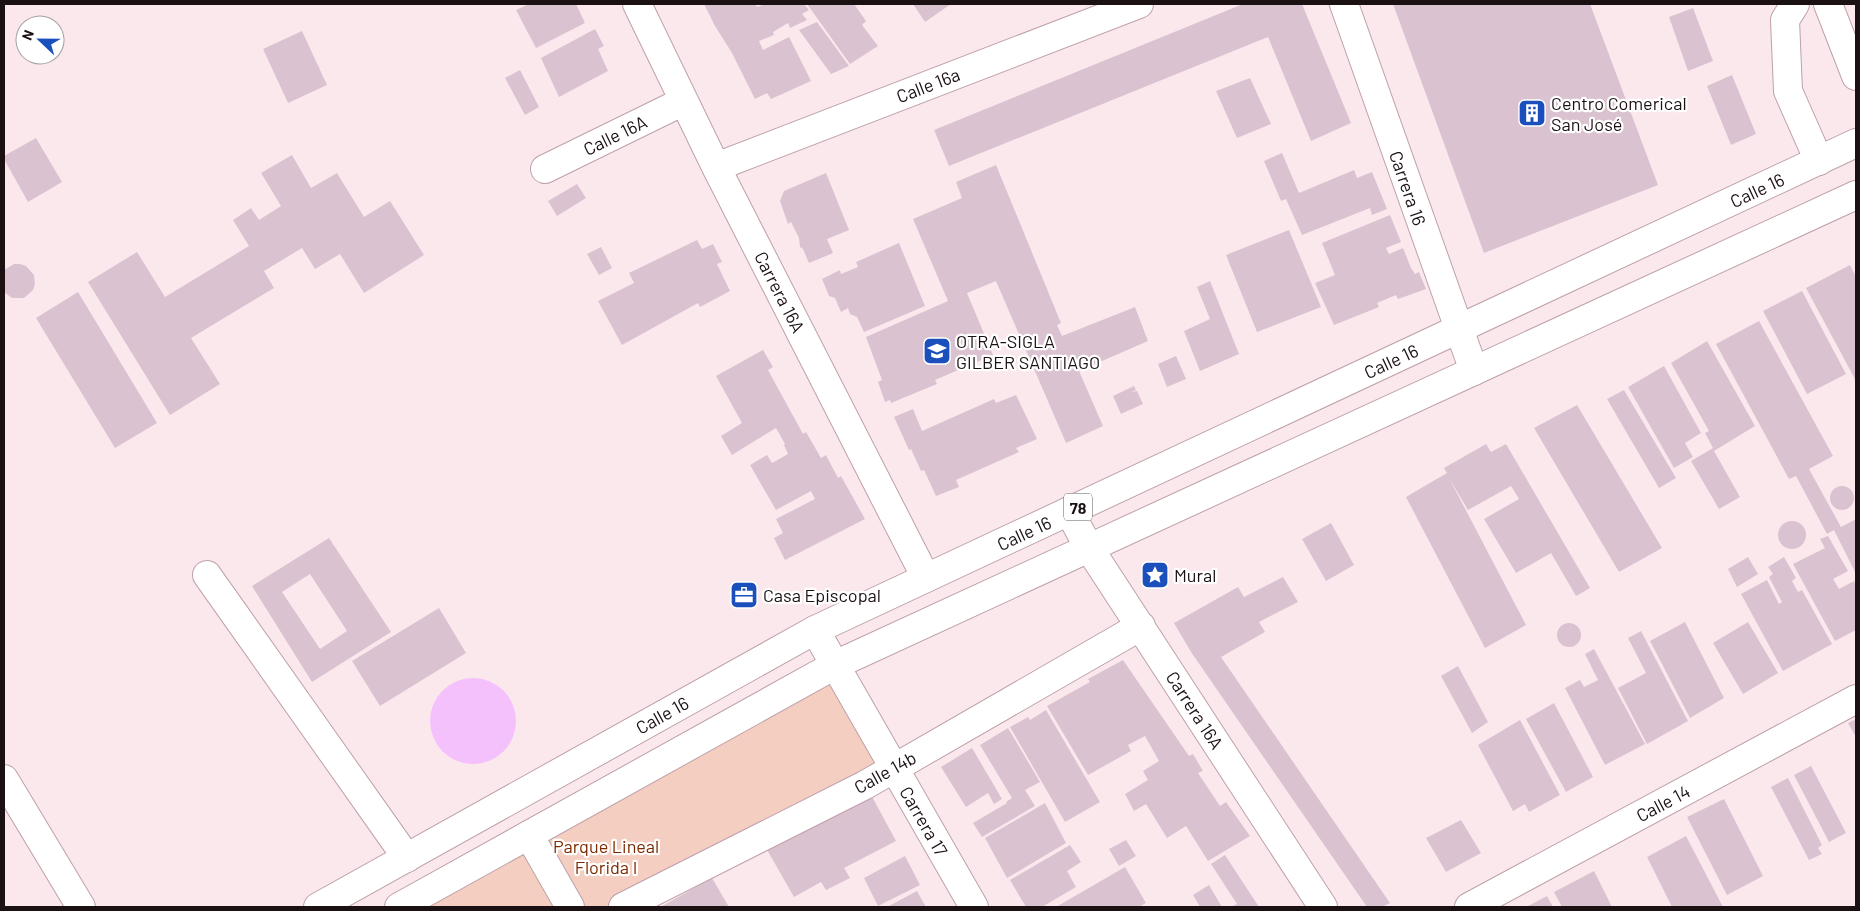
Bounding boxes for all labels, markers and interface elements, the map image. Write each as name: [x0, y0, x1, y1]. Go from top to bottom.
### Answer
north arrow: [15, 15, 65, 65]
text: N: [18, 27, 37, 42]
street label: Calle 16a: [893, 63, 963, 107]
place label: Centro Comerical San José: [1551, 92, 1687, 135]
building icon: Centro Comerical San José: [1517, 98, 1547, 128]
street label: Calle 16A: [580, 110, 650, 160]
street label: Carrera 16: [1385, 148, 1431, 228]
street label: Calle 16: [1727, 168, 1787, 212]
street label: Carrera 16A: [750, 248, 810, 336]
place label: OTRA-SIGLA GILBER SANTIAGO: [956, 330, 1100, 373]
school or university icon: OTRA-SIGLA GILBER SANTIAGO: [922, 336, 952, 366]
street label: Calle 16: [1361, 339, 1421, 383]
road number: 78: [1064, 494, 1092, 520]
street label: Calle 16: [994, 511, 1054, 555]
place icon: Mural: [1140, 560, 1170, 590]
place label: Mural: [1174, 564, 1216, 586]
office icon: Casa Episcopal: [729, 580, 759, 610]
place label: Casa Episcopal: [763, 584, 881, 606]
street label: Carrera 16A: [1162, 667, 1228, 753]
street label: Calle 16: [632, 692, 692, 738]
street label: Calle 14b: [850, 746, 920, 798]
street label: Calle 14: [1632, 780, 1694, 826]
street label: Carrera 17: [895, 782, 953, 860]
park label: Parque Lineal Florida I: [553, 835, 659, 878]

